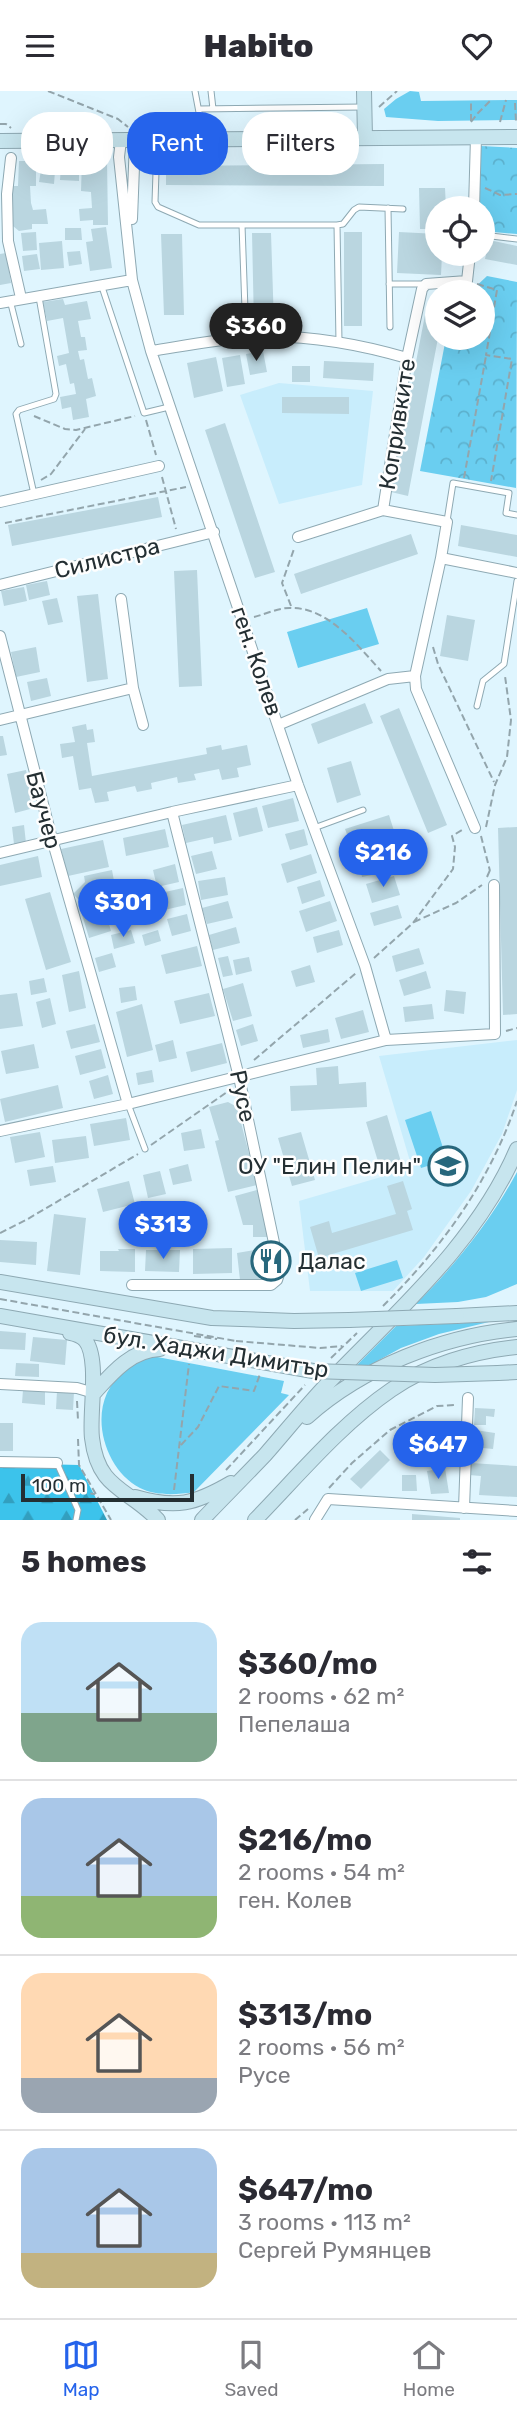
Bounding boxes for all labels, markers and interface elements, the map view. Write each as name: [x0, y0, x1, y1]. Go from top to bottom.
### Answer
icon: menu: [21, 27, 59, 65]
text: Habito: [203, 27, 314, 65]
icon: heart: [458, 27, 496, 65]
chip: Buy: [21, 112, 113, 175]
chip: Rent: [127, 112, 228, 175]
chip: Filters: [242, 112, 359, 175]
map controls: [425, 196, 495, 350]
button: locate: [425, 196, 495, 266]
button: layers: [425, 280, 495, 350]
pin: $360: [215, 303, 297, 363]
text: $360: [225, 312, 287, 340]
street label: Копривките: [373, 356, 421, 492]
street label: Силистра: [51, 531, 163, 585]
street label: ген. Колев: [225, 602, 289, 720]
street label: Баучер: [20, 768, 68, 852]
pin: $216: [342, 829, 424, 889]
text: $216: [355, 838, 411, 866]
pin: $301: [82, 879, 164, 939]
text: $301: [94, 888, 152, 916]
street label: Русе: [224, 1067, 262, 1125]
school or university icon: ОУ "Елин Пелин": [427, 1145, 469, 1187]
place label: ОУ "Елин Пелин": [238, 1152, 421, 1180]
pin: $313: [122, 1201, 204, 1261]
text: $313: [135, 1210, 191, 1238]
restaurant icon: Далас: [250, 1240, 292, 1282]
place label: Далас: [298, 1247, 366, 1275]
street label: бул. Хаджи Димитър: [101, 1320, 331, 1384]
pin: $647: [397, 1421, 479, 1481]
text: $647: [409, 1430, 467, 1458]
scale bar: [21, 1471, 194, 1503]
text: 100 m: [32, 1474, 86, 1497]
icon: filters: [458, 1543, 496, 1581]
text: 5 homes: [21, 1544, 147, 1580]
text: $360/mo: [238, 1646, 378, 1682]
icon: home: [77, 1650, 161, 1734]
text: 2 rooms · 62 m²: [238, 1682, 404, 1710]
text: Пепелаша: [238, 1710, 351, 1738]
text: $216/mo: [238, 1822, 372, 1858]
icon: home: [77, 1826, 161, 1910]
text: 2 rooms · 54 m²: [238, 1858, 405, 1886]
text: ген. Колев: [238, 1886, 352, 1914]
text: $313/mo: [238, 1997, 372, 2033]
icon: home: [77, 2001, 161, 2085]
text: 2 rooms · 56 m²: [238, 2033, 405, 2061]
text: Русе: [238, 2061, 291, 2089]
text: $647/mo: [238, 2172, 373, 2208]
icon: home: [77, 2176, 161, 2260]
text: 3 rooms · 113 m²: [238, 2208, 411, 2236]
text: Сергей Румянцев: [238, 2236, 432, 2264]
tab: Map: [62, 2336, 100, 2401]
tab: Saved: [224, 2336, 279, 2401]
tab: Home: [403, 2336, 455, 2401]

